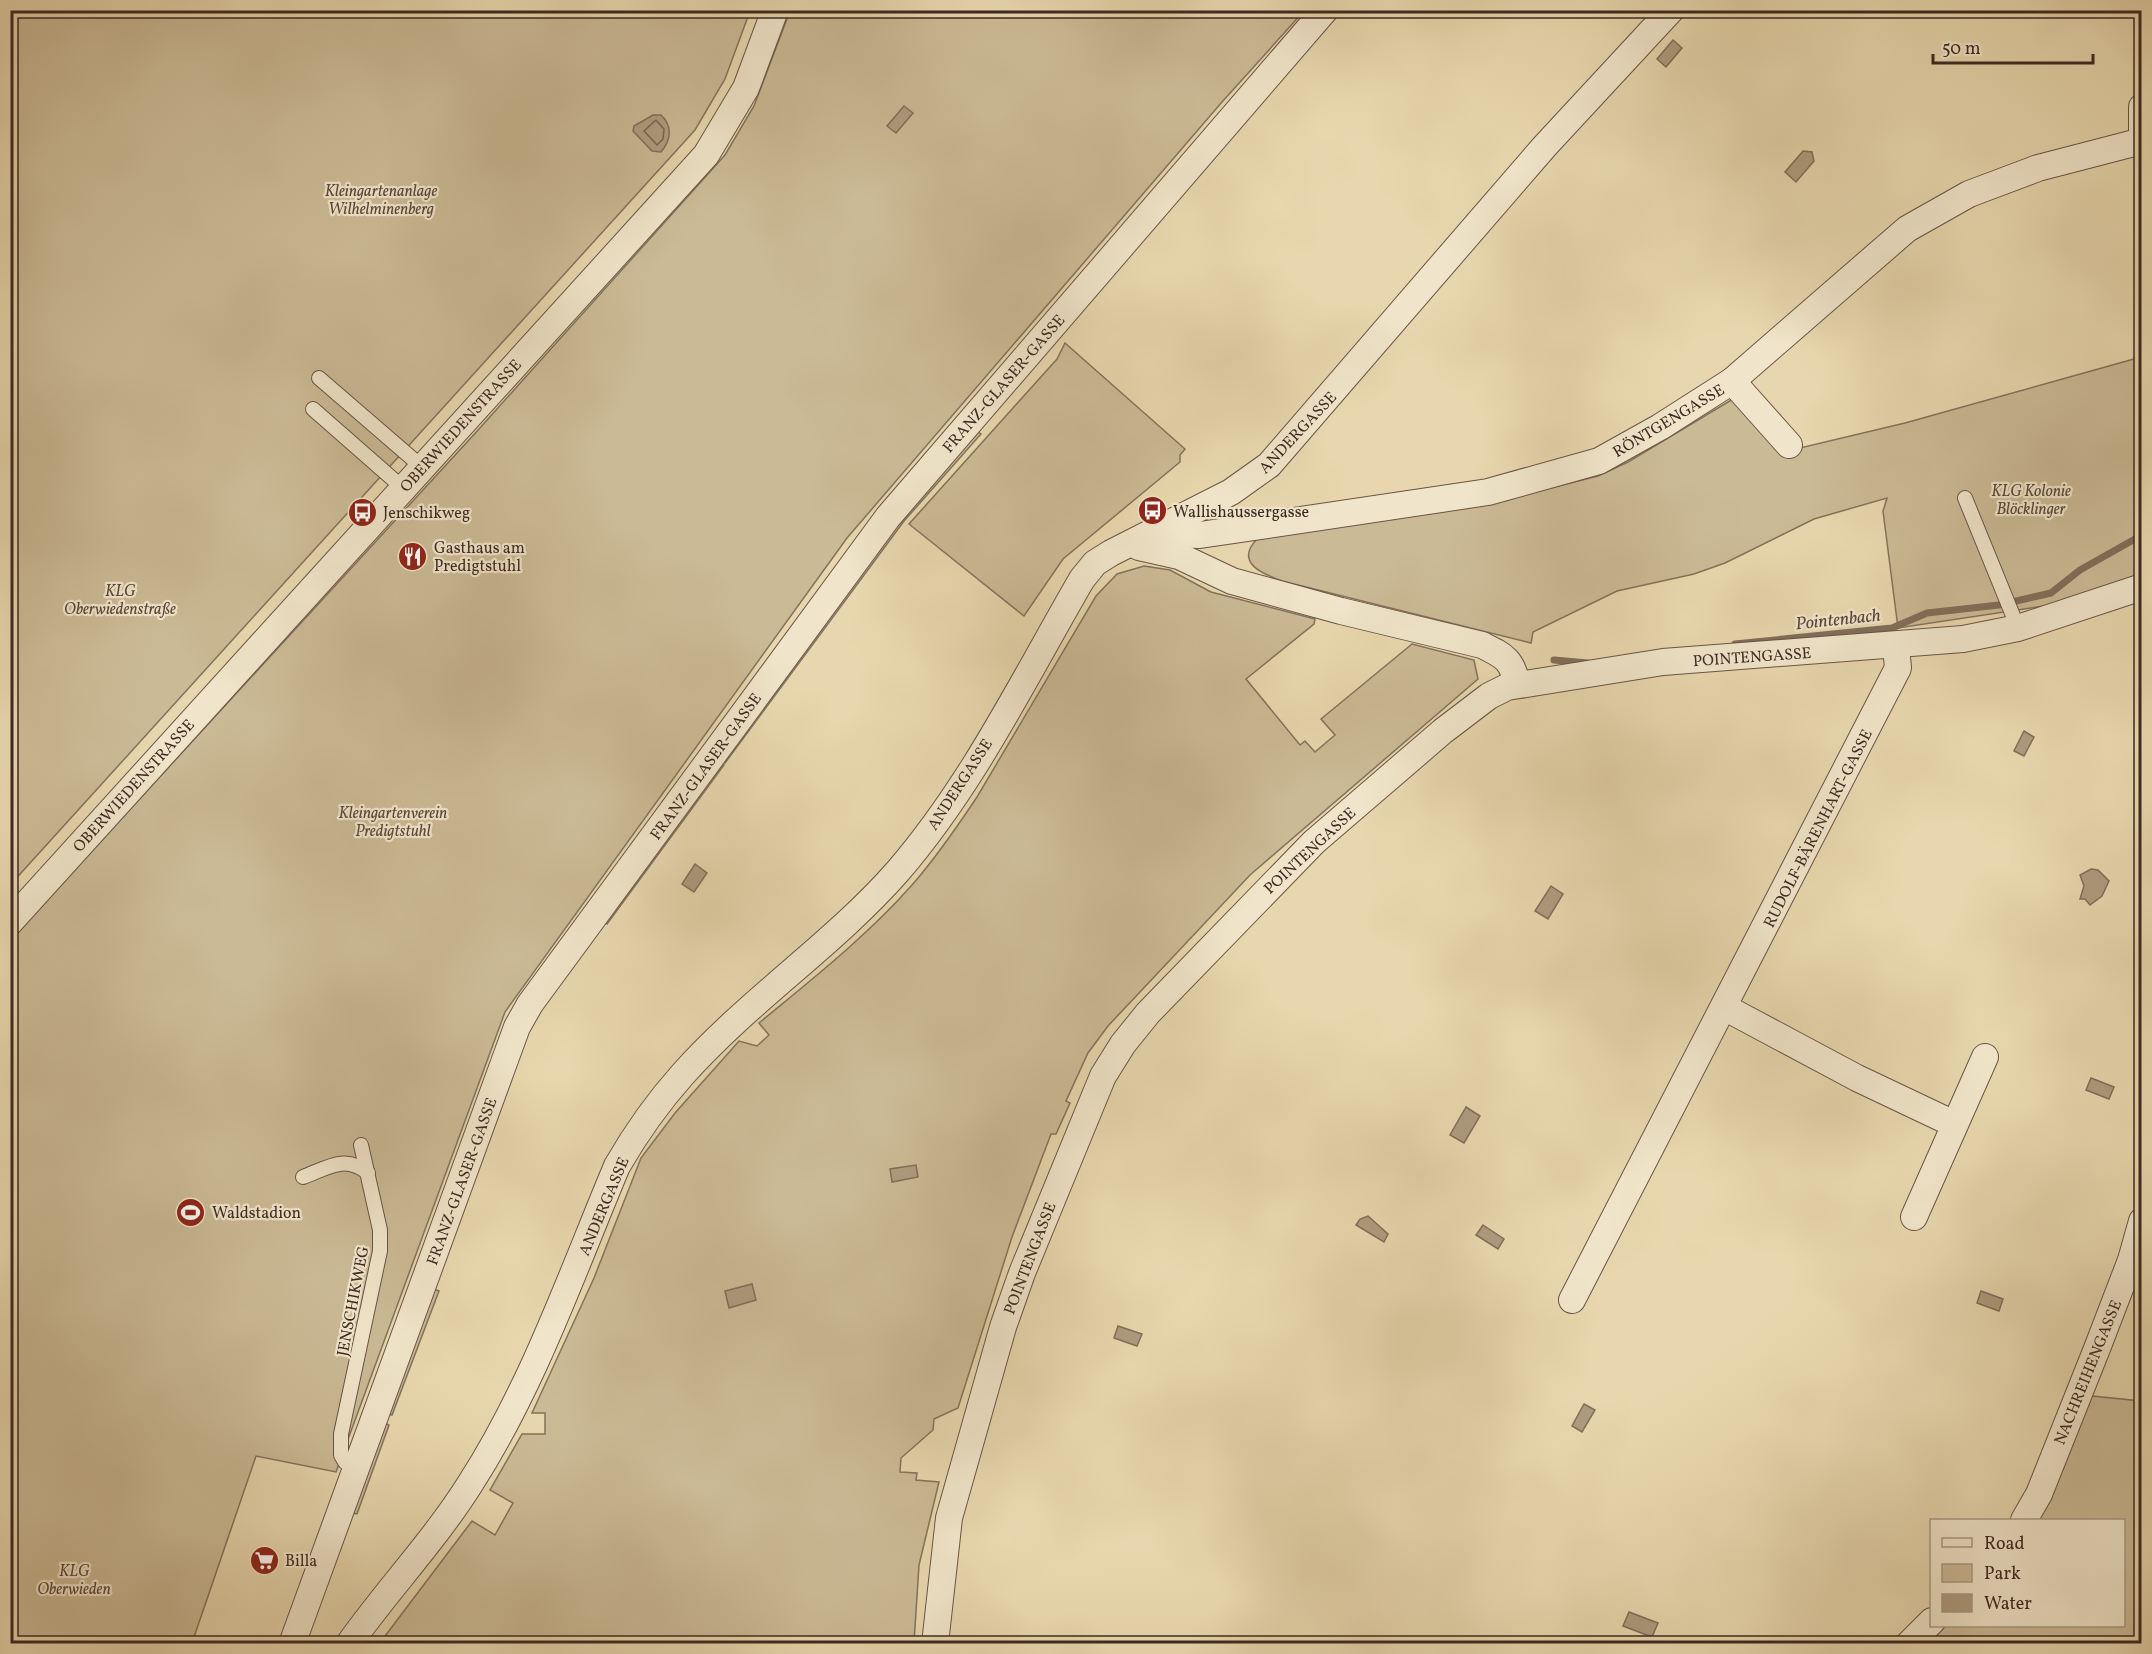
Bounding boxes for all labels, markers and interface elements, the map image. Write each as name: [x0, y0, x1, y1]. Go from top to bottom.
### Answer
scale bar: [1933, 27, 2094, 65]
text: 50 m: [1942, 37, 1981, 62]
park label: Kleingartenanlage Wilhelminenberg: [325, 181, 437, 221]
street label: FRANZ-GLASER-GASSE: [938, 310, 1071, 458]
street label: OBERWIEDENSTRASSE: [396, 355, 527, 498]
street label: RÖNTGENGASSE: [1609, 380, 1729, 464]
street label: ANDERGASSE: [1255, 387, 1342, 479]
park label: KLG Kolonie Blöcklinger: [1991, 481, 2071, 521]
bus stop icon: Wallishaussergasse: [1136, 495, 1168, 527]
bus stop icon: Jenschikweg: [346, 496, 378, 528]
place label: Wallishaussergasse: [1173, 502, 1309, 524]
place label: Jenschikweg: [383, 503, 470, 525]
place label: Gasthaus am Predigtstuhl: [434, 538, 525, 578]
restaurant icon: Gasthaus am Predigtstuhl: [397, 540, 429, 572]
park label: KLG Oberwiedenstraße: [64, 581, 176, 621]
water label: Pointenbach: [1794, 604, 1882, 637]
street label: POINTENGASSE: [1692, 643, 1812, 673]
street label: FRANZ-GLASER-GASSE: [646, 689, 768, 845]
street label: OBERWIEDENSTRASSE: [69, 715, 200, 858]
street label: RUDOLF-BÄRENHART-GASSE: [1759, 726, 1879, 932]
street label: ANDERGASSE: [923, 735, 999, 835]
park label: Kleingartenverein Predigtstuhl: [339, 803, 447, 843]
street label: POINTENGASSE: [1259, 803, 1361, 900]
street label: FRANZ-GLASER-GASSE: [422, 1095, 503, 1269]
street label: ANDERGASSE: [574, 1154, 636, 1259]
sports icon: Waldstadion: [175, 1196, 207, 1228]
street label: POINTENGASSE: [999, 1199, 1062, 1318]
place label: Waldstadion: [212, 1203, 301, 1225]
street label: JENSCHIKWEG: [332, 1244, 375, 1358]
street label: NACHREIHENGASSE: [2050, 1297, 2128, 1449]
legend: [1930, 1519, 2125, 1627]
text: Road: [1984, 1532, 2025, 1557]
supermarket icon: Billa: [248, 1544, 280, 1576]
place label: Billa: [285, 1551, 317, 1573]
park label: KLG Oberwieden: [37, 1561, 111, 1601]
text: Park: [1984, 1562, 2021, 1587]
text: Water: [1984, 1592, 2032, 1617]

